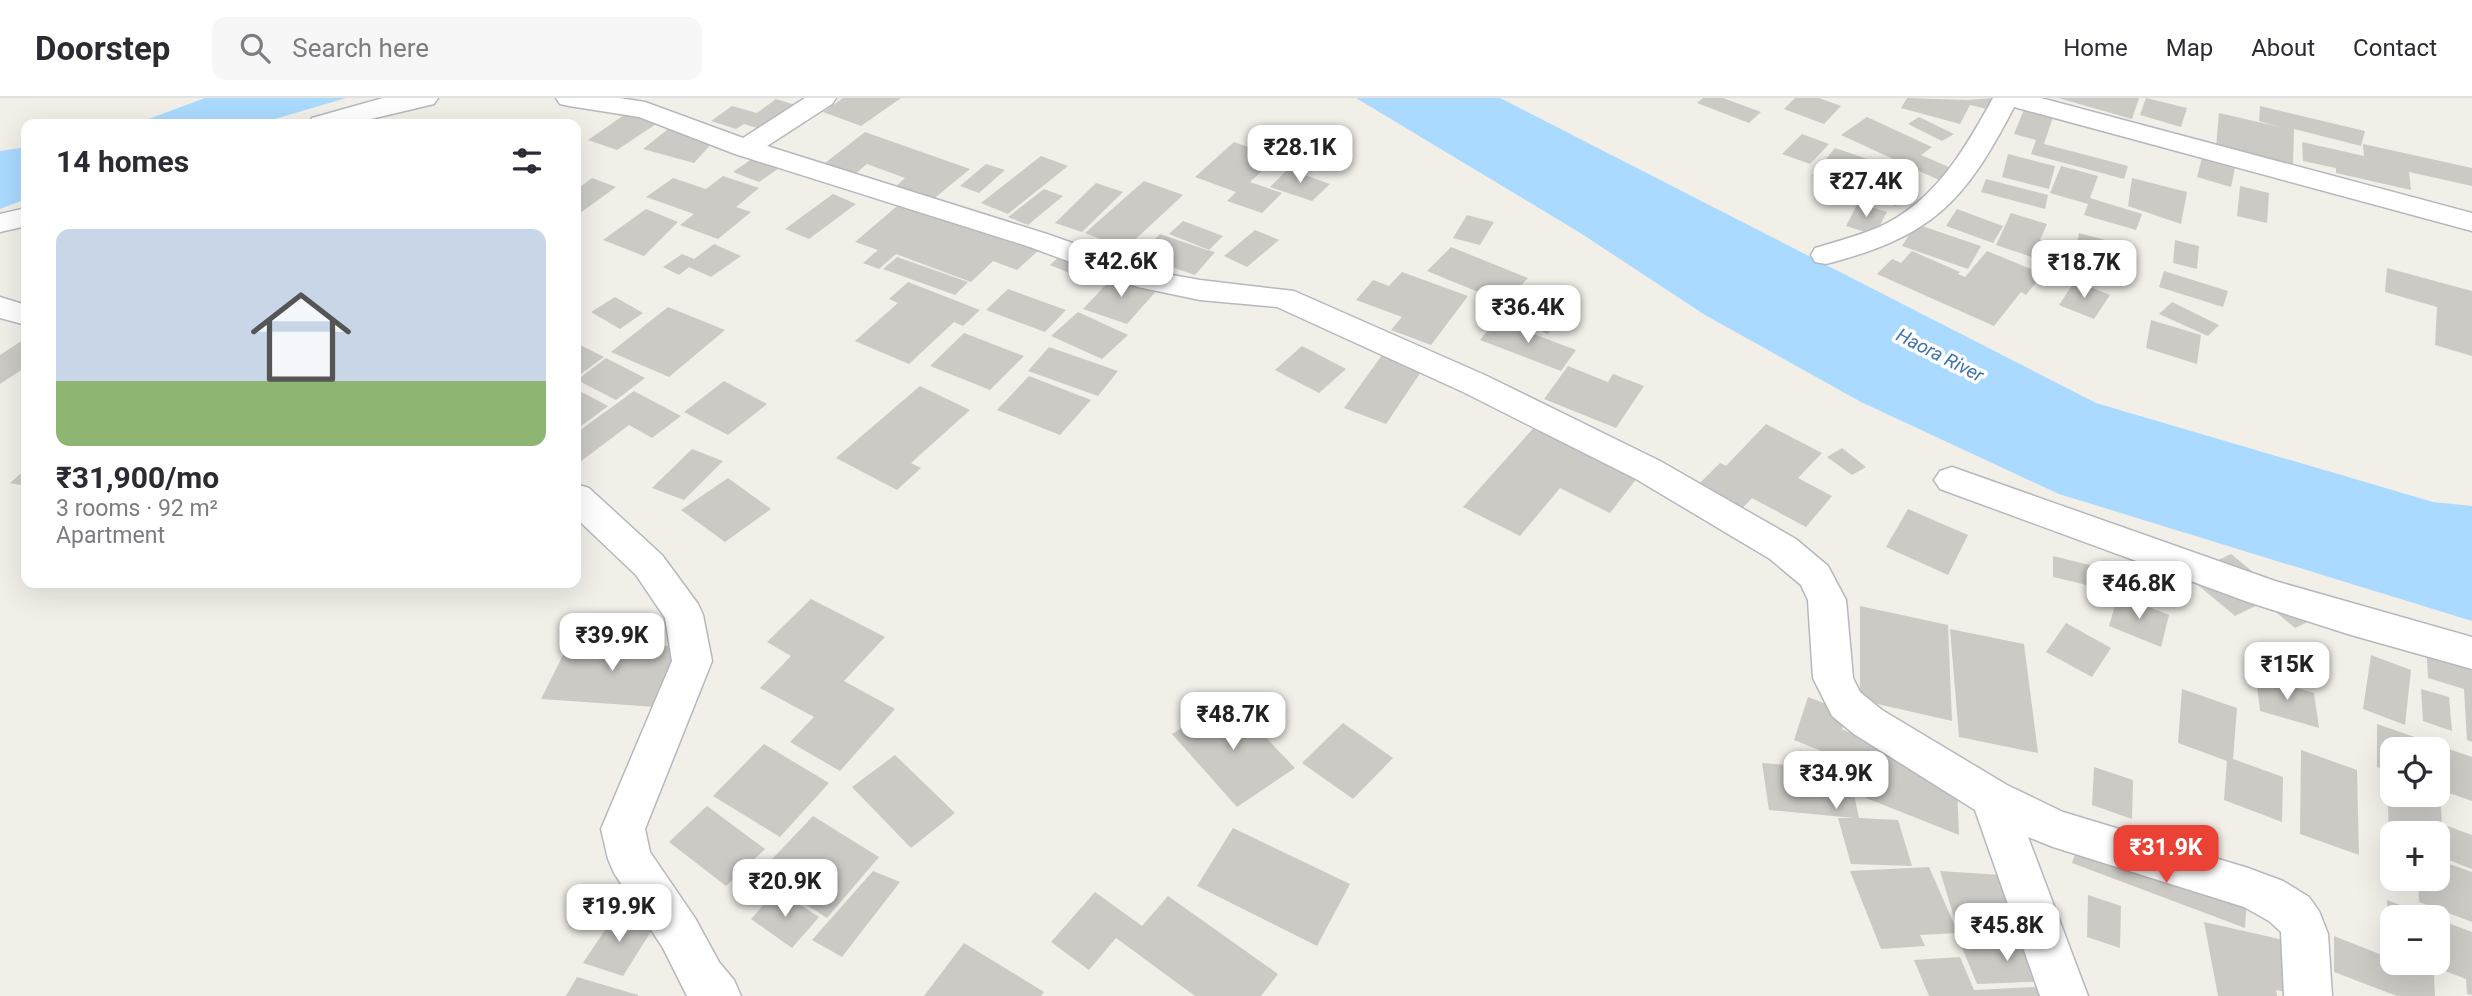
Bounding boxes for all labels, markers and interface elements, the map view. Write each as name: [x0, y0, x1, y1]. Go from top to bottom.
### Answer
search box: [212, 17, 702, 80]
text: Doorstep: [35, 29, 170, 68]
icon: search: [236, 29, 274, 67]
text: Search here: [292, 33, 429, 63]
text: Home: [2063, 34, 2128, 62]
text: Map: [2166, 34, 2213, 62]
text: About: [2251, 34, 2315, 62]
text: Contact: [2353, 34, 2437, 62]
pin: ₹28.1K: [1243, 126, 1357, 185]
text: ₹28.1K: [1264, 134, 1336, 161]
icon: filters: [508, 142, 546, 180]
text: 14 homes: [56, 144, 189, 179]
pin: ₹27.4K: [1809, 159, 1923, 219]
text: ₹27.4K: [1830, 168, 1902, 195]
pin: ₹42.6K: [1064, 240, 1178, 299]
pin: ₹18.7K: [2027, 240, 2141, 300]
text: ₹42.6K: [1085, 248, 1157, 275]
text: ₹18.7K: [2048, 249, 2120, 276]
icon: home: [238, 274, 364, 400]
pin: ₹36.4K: [1471, 286, 1585, 345]
text: ₹36.4K: [1492, 294, 1564, 321]
water label: Haora River: [1892, 323, 1988, 387]
text: ₹31,900/mo: [56, 460, 219, 495]
text: 3 rooms · 92 m²: [56, 495, 218, 522]
text: Apartment: [56, 522, 165, 549]
pin: ₹46.8K: [2082, 561, 2196, 621]
text: ₹46.8K: [2103, 570, 2175, 597]
pin: ₹39.9K: [555, 614, 669, 673]
text: ₹39.9K: [576, 622, 648, 649]
pin: ₹15K: [2246, 642, 2328, 702]
text: ₹15K: [2260, 651, 2314, 678]
pin: ₹48.7K: [1176, 692, 1290, 752]
text: ₹48.7K: [1197, 701, 1269, 728]
map controls: [2380, 737, 2450, 975]
button: locate: [2380, 737, 2450, 807]
pin: ₹34.9K: [1779, 752, 1893, 811]
text: ₹34.9K: [1800, 760, 1872, 787]
button: +: [2380, 821, 2450, 891]
pin: ₹31.9K: [2109, 826, 2223, 885]
text: ₹31.9K: [2130, 834, 2202, 861]
pin: ₹20.9K: [728, 860, 842, 919]
text: ₹20.9K: [749, 868, 821, 895]
pin: ₹19.9K: [562, 884, 676, 944]
text: ₹19.9K: [583, 893, 655, 920]
pin: ₹45.8K: [1950, 904, 2064, 963]
button: −: [2380, 905, 2450, 975]
text: ₹45.8K: [1971, 912, 2043, 939]

